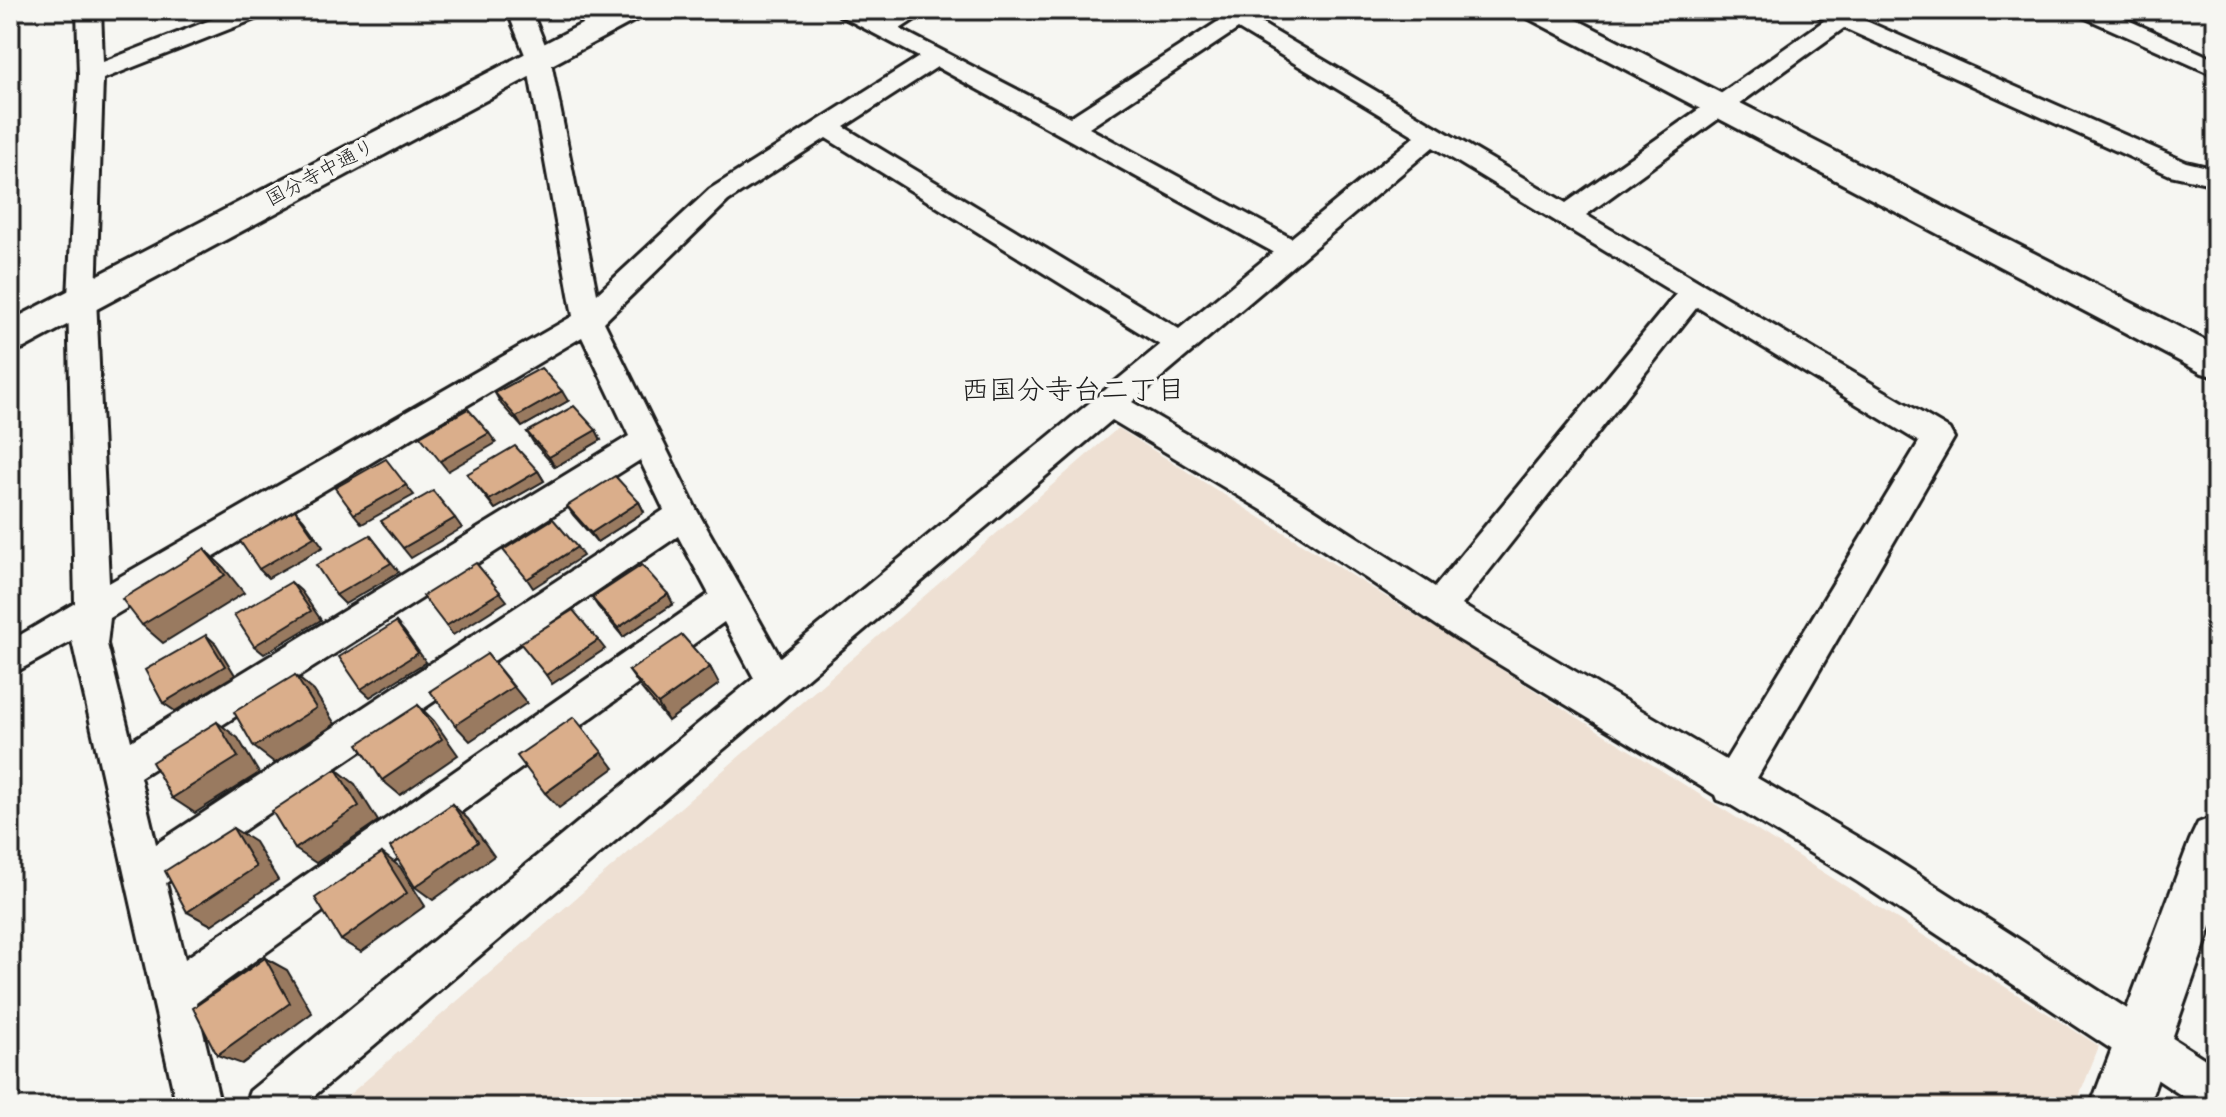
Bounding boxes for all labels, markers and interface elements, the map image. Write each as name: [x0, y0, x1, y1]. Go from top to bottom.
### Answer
street label: 国分寺中通り: [260, 131, 379, 211]
district label: 西国分寺台二丁目: [961, 370, 1185, 406]

